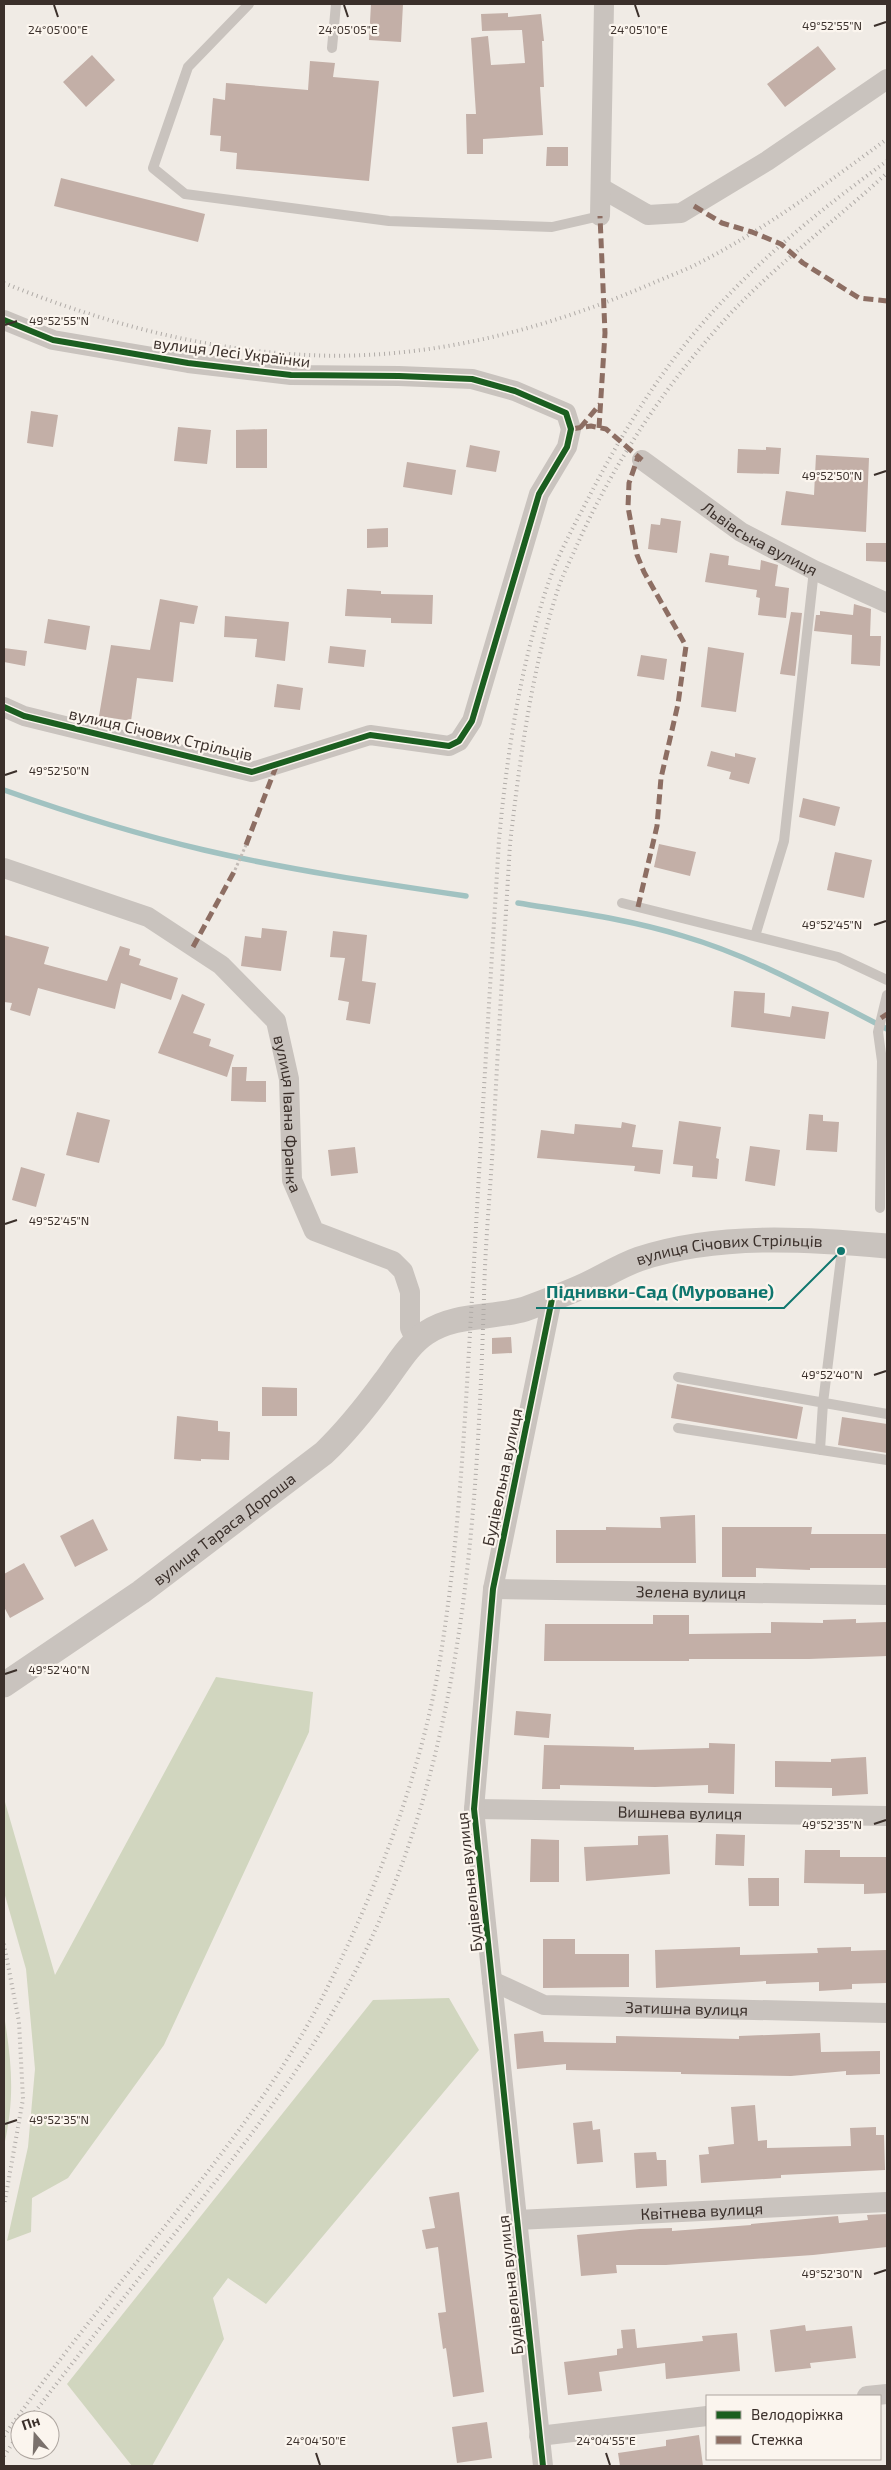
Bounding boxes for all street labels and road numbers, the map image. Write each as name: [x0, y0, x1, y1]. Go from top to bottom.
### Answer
street label: вулиця Лесі Українки: [152, 332, 312, 372]
street label: Львівська вулиця: [699, 497, 821, 579]
street label: вулиця Січових Стрільців: [67, 703, 255, 765]
street label: вулиця Івана Франка: [270, 1033, 306, 1195]
street label: вулиця Січових Стрільців: [633, 1230, 823, 1268]
street label: Будівельна вулиця: [478, 1406, 526, 1548]
street label: вулиця Тараса Дороша: [149, 1468, 299, 1589]
street label: Зелена вулиця: [636, 1581, 746, 1602]
street label: Вишнева вулиця: [617, 1801, 743, 1823]
street label: Будівельна вулиця: [452, 1811, 486, 1953]
street label: Затишна вулиця: [625, 1997, 748, 2019]
street label: Квітнева вулиця: [640, 2198, 764, 2223]
street label: Будівельна вулиця: [493, 2214, 527, 2356]

